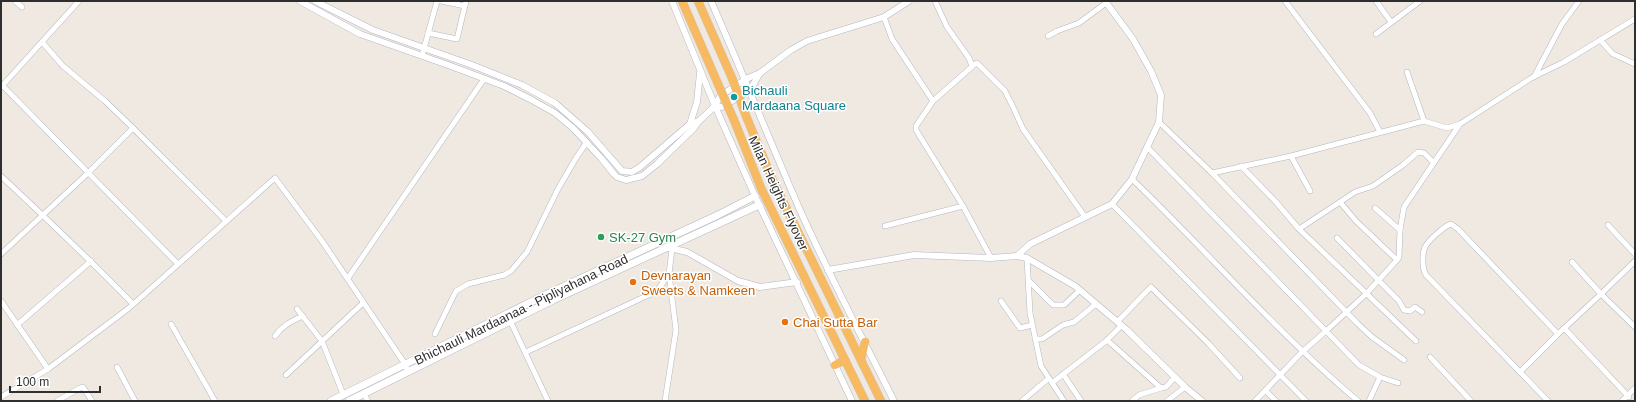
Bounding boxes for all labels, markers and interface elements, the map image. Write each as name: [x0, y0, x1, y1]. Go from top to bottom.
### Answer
place label: Bichauli Mardaana Square: [742, 83, 846, 113]
marker: Bichauli Mardaana Square: [729, 92, 739, 102]
street label: Milan Heights Flyover: [745, 133, 812, 254]
place label: SK-27 Gym: [609, 230, 676, 245]
marker: SK-27 Gym: [596, 232, 606, 242]
street label: Bhichauli Mardaanaa - Pipliyahana Road: [412, 251, 630, 368]
place label: Devnarayan Sweets & Namkeen: [641, 268, 755, 298]
marker: Devnarayan Sweets & Namkeen: [628, 277, 638, 287]
place label: Chai Sutta Bar: [793, 315, 878, 330]
marker: Chai Sutta Bar: [780, 317, 790, 327]
scale bar: [10, 368, 100, 394]
text: 100 m: [16, 375, 49, 389]

